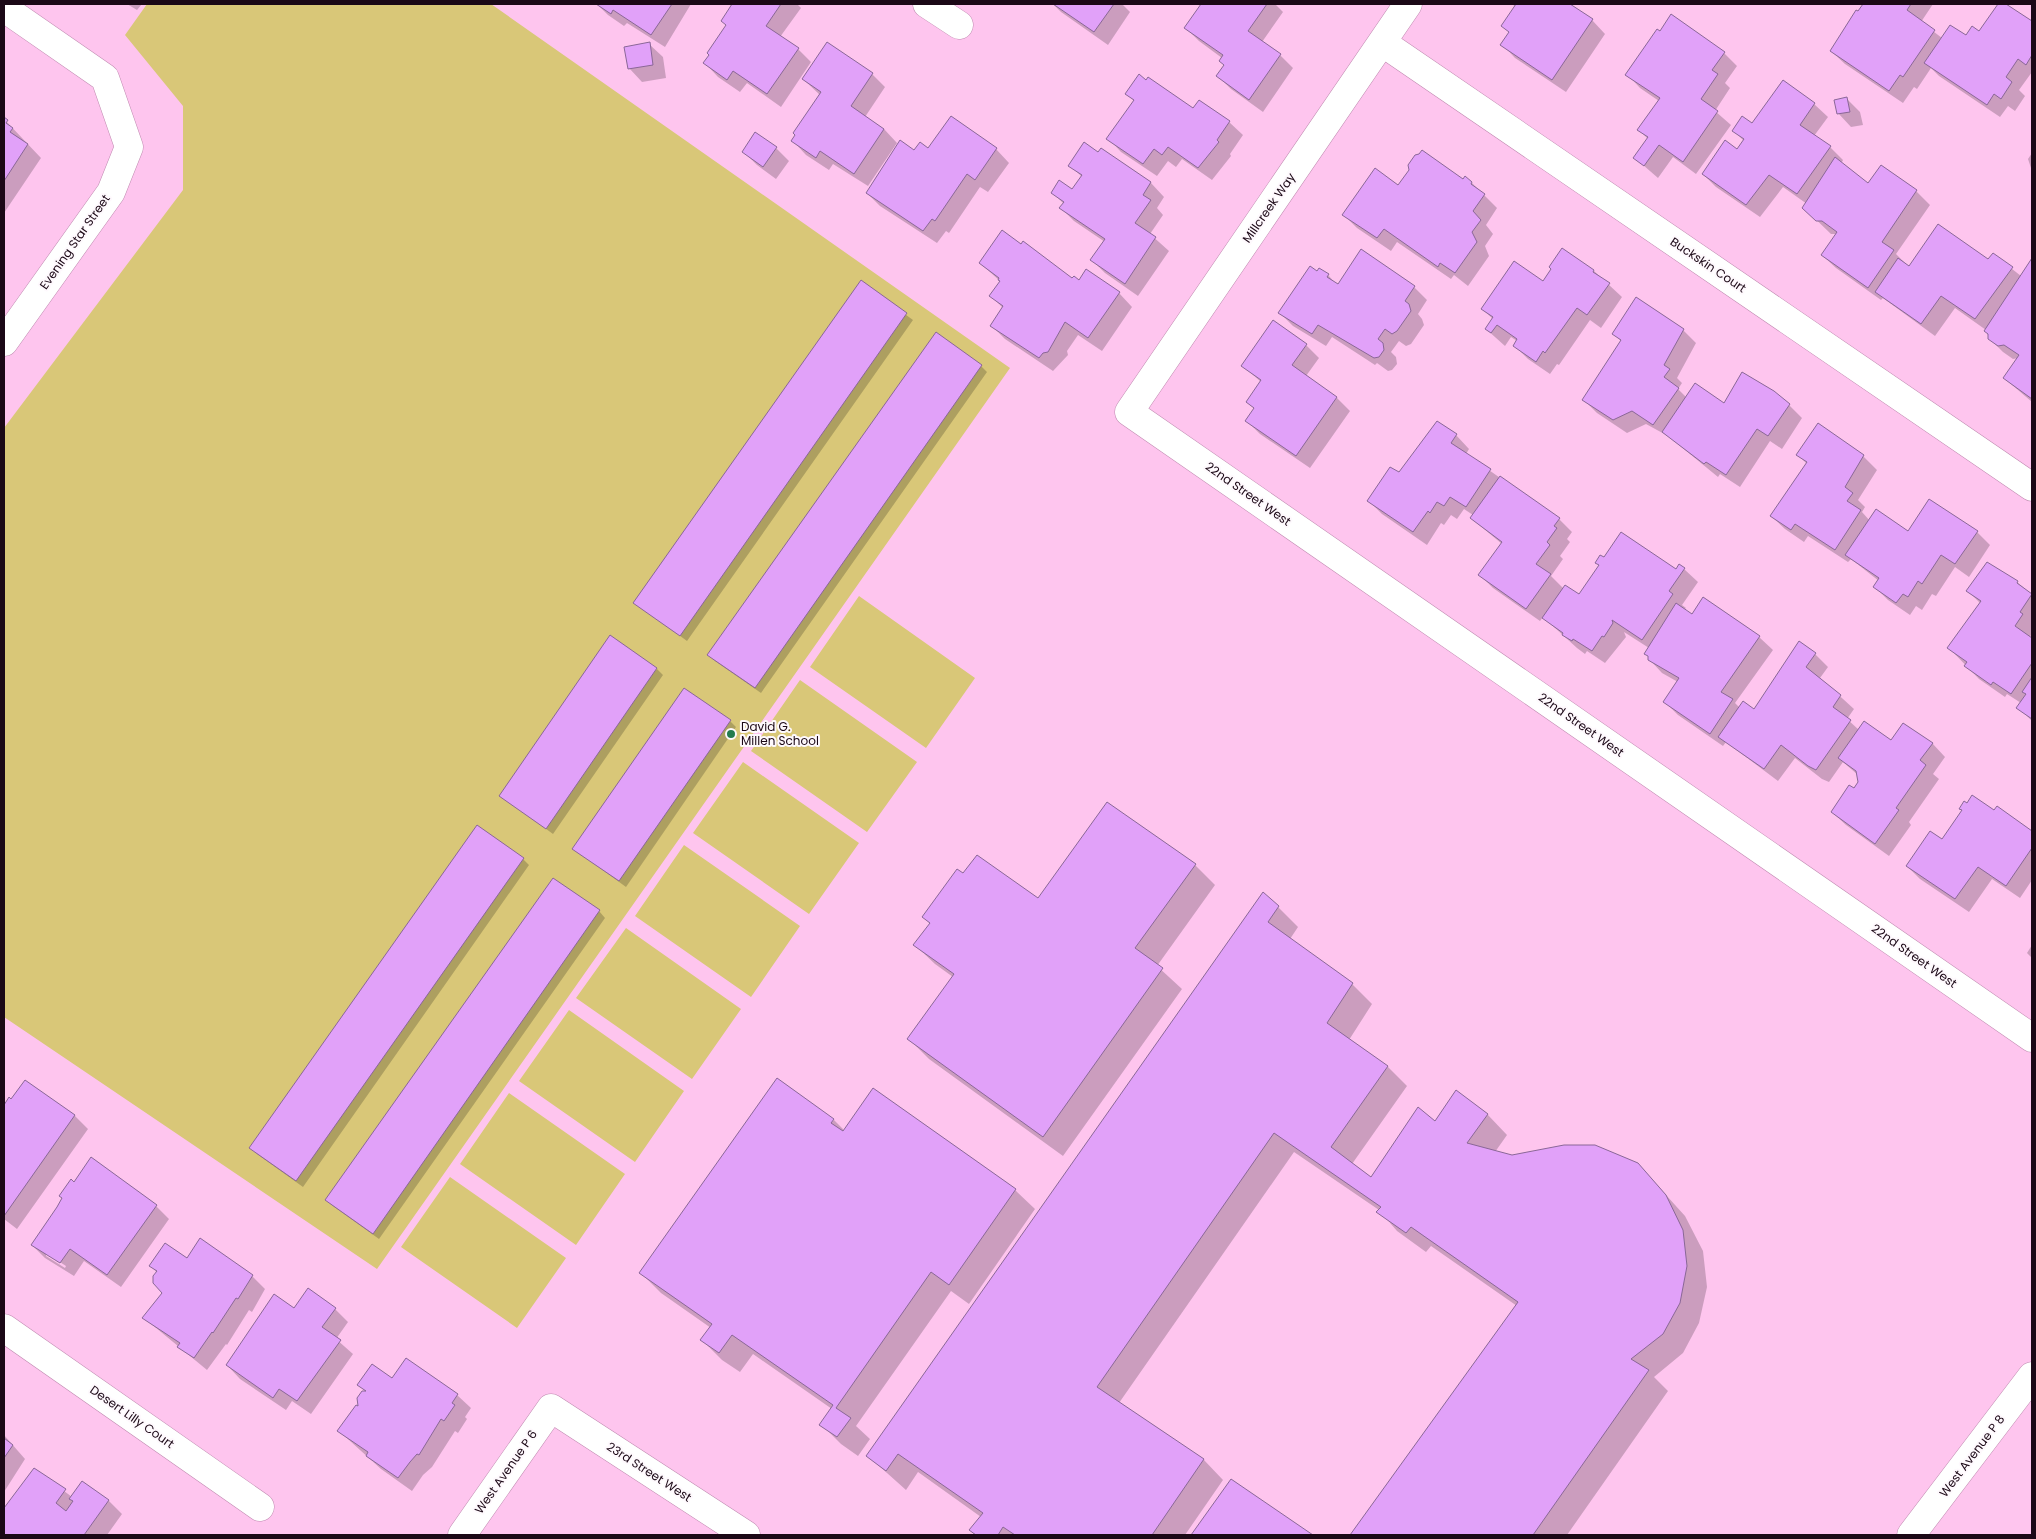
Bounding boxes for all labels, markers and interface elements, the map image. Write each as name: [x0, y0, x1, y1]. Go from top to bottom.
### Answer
street label: Millcreek Way: [1238, 169, 1299, 246]
street label: Evening Star Street: [35, 191, 114, 293]
street label: Buckskin Court: [1667, 233, 1750, 296]
street label: 22nd Street West: [1202, 458, 1294, 529]
street label: 22nd Street West: [1535, 689, 1627, 760]
place label: David G. Millen School: [741, 718, 819, 749]
marker: David G. Millen School: [725, 728, 737, 740]
street label: 22nd Street West: [1868, 920, 1960, 991]
street label: Desert Lilly Court: [87, 1381, 178, 1452]
street label: West Avenue P 8: [1935, 1411, 2008, 1500]
street label: West Avenue P 6: [470, 1426, 541, 1517]
street label: 23rd Street West: [604, 1438, 695, 1505]

